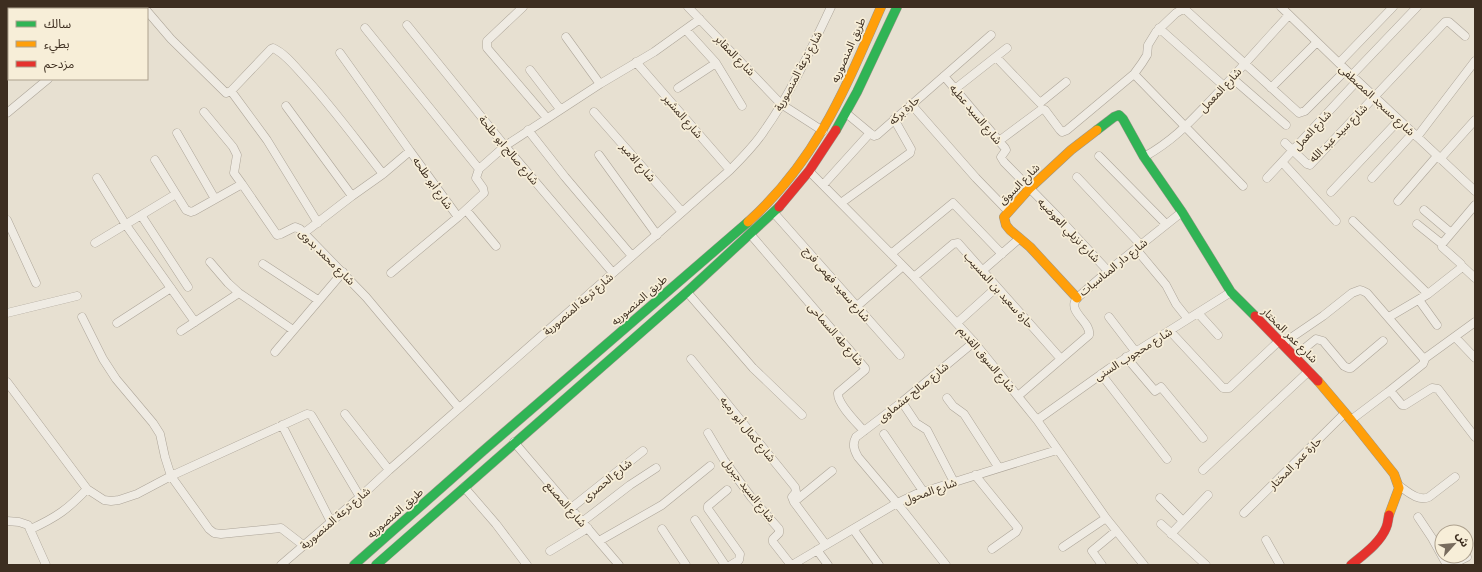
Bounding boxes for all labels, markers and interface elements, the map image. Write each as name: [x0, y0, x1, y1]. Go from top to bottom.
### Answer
legend: [8, 8, 148, 80]
street label: طريق المنصوريه: [827, 15, 869, 85]
text: سالك: [44, 16, 71, 31]
street label: شارع ترعة المنصورية: [771, 28, 826, 114]
street label: شارع المقابر: [711, 31, 758, 79]
text: بطيء: [44, 36, 70, 54]
text: مزدحم: [44, 56, 74, 73]
street label: شارع مسجد المصطفى: [1336, 61, 1418, 140]
street label: شارع المعمل: [1196, 64, 1245, 116]
street label: شارع السيد عطيه: [946, 81, 1005, 148]
street label: شارع المشير: [659, 90, 706, 142]
street label: حارة بركه: [886, 92, 923, 128]
street label: شارع سيد عبد الله: [1306, 101, 1371, 166]
street label: شارع العمل: [1290, 107, 1335, 154]
street label: شارع صالح ابو طلحة: [475, 112, 542, 188]
street label: شارع الامير: [616, 139, 659, 185]
street label: شارع أبو طلحه: [409, 154, 456, 213]
street label: شارع السوق: [995, 160, 1044, 208]
street label: شارع نزيلي العوضيه: [1033, 195, 1104, 267]
street label: شارع محمد بدوى: [295, 226, 358, 289]
street label: شارع دار المناسبات: [1076, 235, 1151, 300]
street label: شارع سعيد فهمى فرج: [800, 244, 874, 325]
street label: حارة سعيد بن المسيب: [961, 249, 1037, 332]
street label: شارع ترعة المنصورية: [540, 269, 617, 339]
street label: طريق المنصوريه: [608, 272, 670, 328]
street label: شارع طه السماحى: [804, 300, 867, 369]
street label: شارع عمر المختار: [1258, 304, 1321, 367]
street label: شارع السوق القديم: [954, 323, 1019, 396]
street label: شارع محجوب السنى: [1091, 324, 1175, 384]
street label: شارع صالح عشماوى: [875, 359, 952, 426]
street label: شارع كمال أبو رميه: [716, 393, 779, 466]
street label: حارة عمر المختار: [1265, 433, 1325, 493]
street label: شارع السيد جبريل: [719, 455, 778, 526]
street label: شارع الحصرى: [579, 456, 636, 505]
street label: شارع المحول: [901, 475, 959, 508]
street label: شارع المصنع: [542, 478, 590, 531]
street label: شارع ترعة المنصورية: [297, 483, 374, 553]
street label: طريق المنصوريه: [364, 485, 426, 541]
north arrow: [1434, 524, 1474, 564]
text: ش: [1453, 530, 1473, 549]

